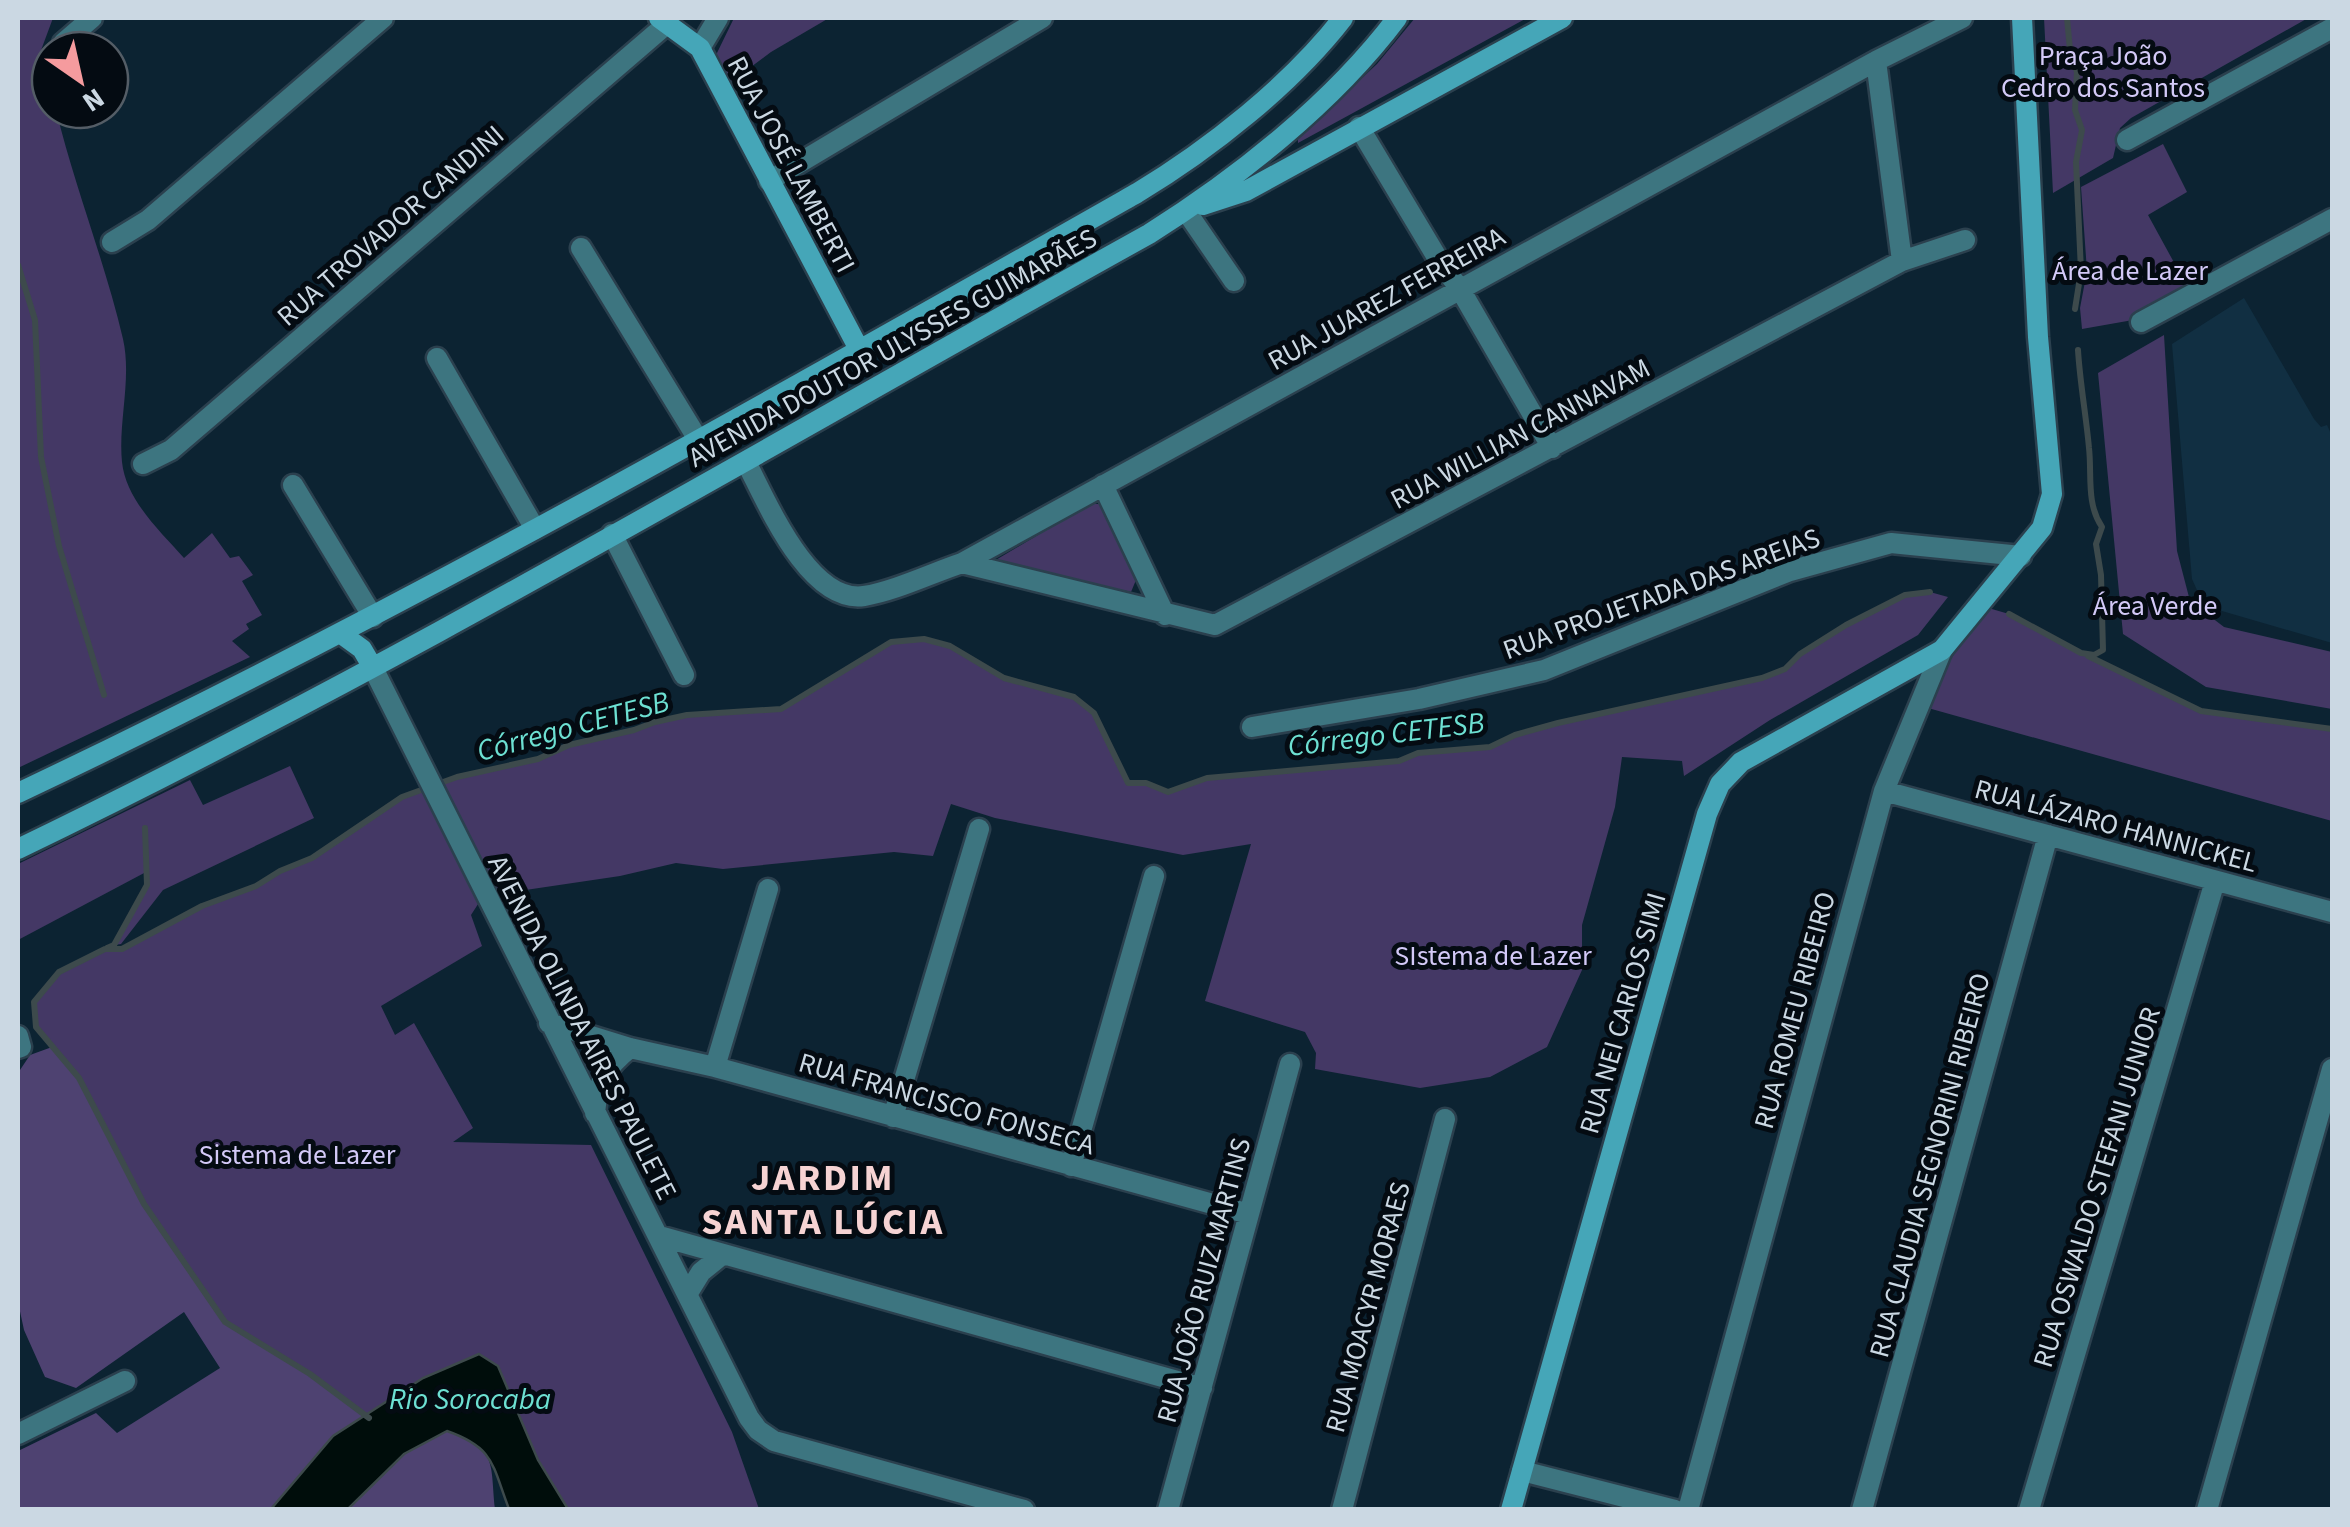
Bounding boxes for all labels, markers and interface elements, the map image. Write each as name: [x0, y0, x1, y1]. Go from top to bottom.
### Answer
north arrow: [30, 30, 130, 130]
park label: Praça João Cedro dos Santos: [2001, 36, 2205, 108]
street label: RUA JOSÉ LAMBERTI: [717, 49, 865, 280]
text: N: [75, 78, 112, 122]
street label: RUA TROVADOR CANDINI: [268, 116, 513, 336]
street label: RUA JUAREZ FERREIRA: [1261, 217, 1513, 381]
street label: AVENIDA DOUTOR ULYSSES GUIMARÃES: [681, 218, 1104, 477]
park label: Área de Lazer: [2052, 251, 2208, 291]
street label: RUA WILLIAN CANNAVAM: [1383, 348, 1657, 519]
street label: RUA PROJETADA DAS AREIAS: [1497, 518, 1825, 670]
park label: Área Verde: [2093, 586, 2217, 626]
water label: Córrego CETESB: [472, 680, 674, 773]
water label: Córrego CETESB: [1285, 701, 1487, 768]
street label: RUA LÁZARO HANNICKEL: [1970, 769, 2261, 883]
street label: AVENIDA OLINDA AIRES PAULETE: [478, 848, 687, 1207]
street label: RUA ROMEU RIBEIRO: [1744, 887, 1846, 1133]
street label: RUA NEI CARLOS SIMI: [1569, 888, 1677, 1139]
park label: SIstema de Lazer: [1394, 936, 1592, 976]
street label: RUA CLAUDIA SEGNORINI RIBEIRO: [1859, 968, 2001, 1362]
street label: RUA OSWALDO STEFANI JUNIOR: [2023, 1002, 2171, 1372]
street label: RUA FRANCISCO FONSECA: [794, 1043, 1100, 1166]
street label: RUA JOÃO RUIZ MARTINS: [1147, 1133, 1261, 1427]
park label: Sistema de Lazer: [199, 1135, 396, 1175]
district label: JARDIM SANTA LÚCIA: [701, 1151, 945, 1249]
street label: RUA MOACYR MORAES: [1315, 1177, 1421, 1437]
water label: Rio Sorocaba: [389, 1378, 551, 1421]

